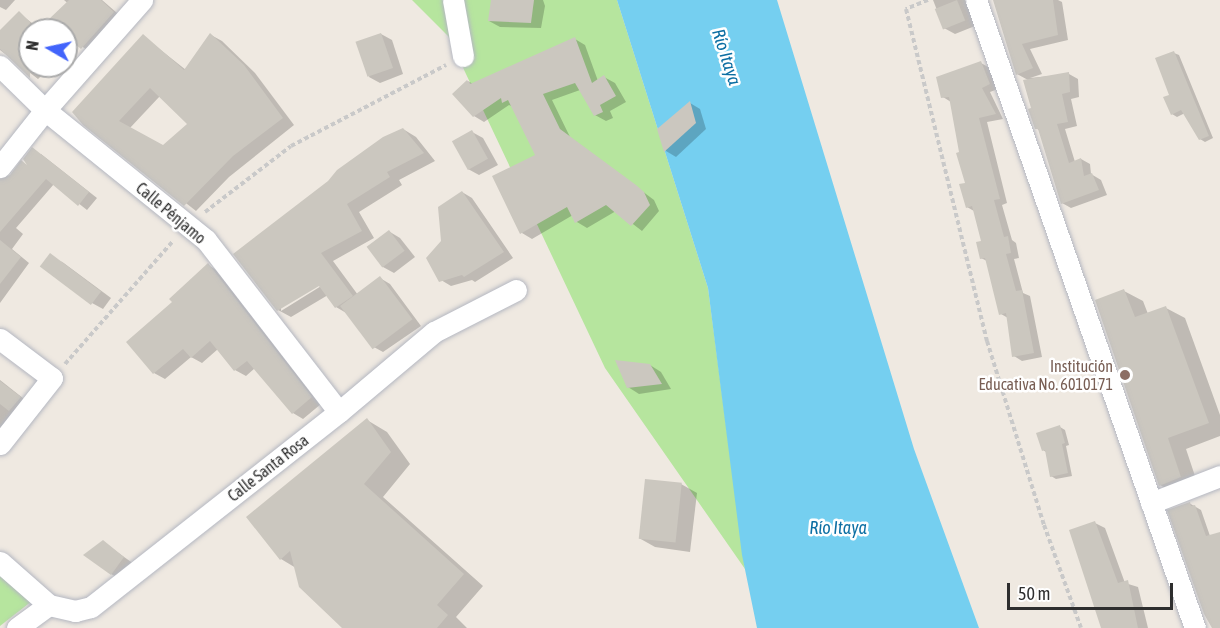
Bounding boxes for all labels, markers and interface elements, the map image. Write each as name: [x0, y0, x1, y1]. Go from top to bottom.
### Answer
north arrow: [18, 18, 78, 78]
water label: Río Itaya: [707, 26, 745, 88]
text: N: [23, 39, 42, 52]
street label: Calle Pénjamo: [132, 178, 210, 248]
place label: Institución Educativa No. 6010171: [979, 356, 1113, 394]
marker: Institución Educativa No. 6010171: [1118, 368, 1132, 382]
street label: Calle Santa Rosa: [224, 431, 312, 505]
water label: Río Itaya: [809, 517, 867, 539]
scale bar: [1010, 571, 1176, 609]
text: 50 m: [1018, 583, 1050, 604]

